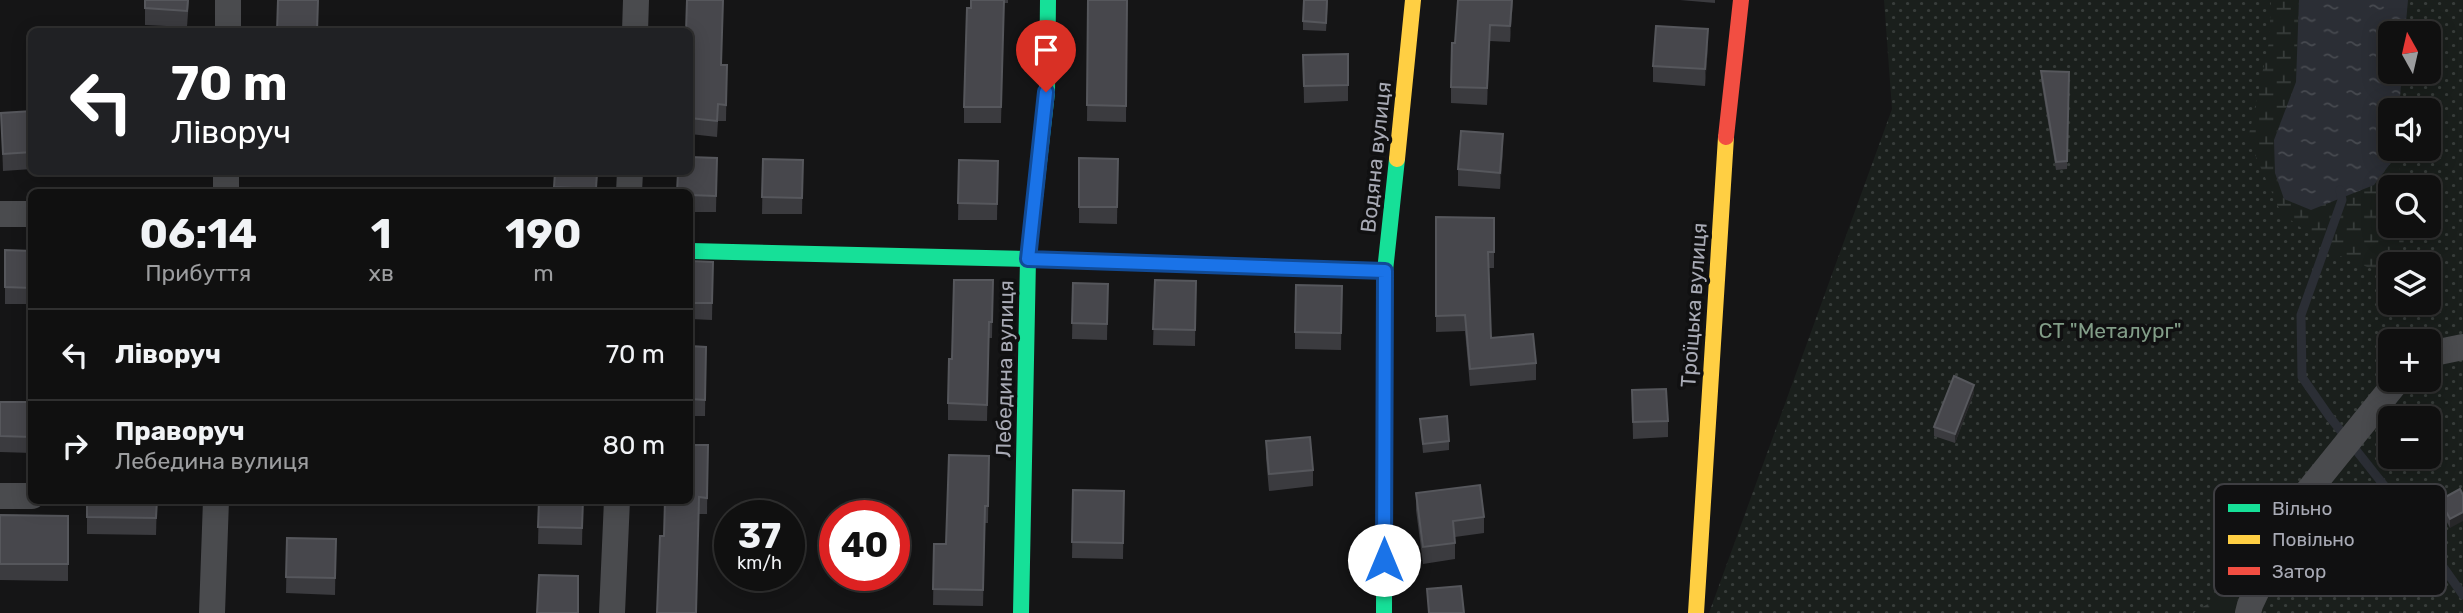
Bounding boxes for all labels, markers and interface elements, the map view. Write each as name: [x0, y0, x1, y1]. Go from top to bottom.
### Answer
pin: [1016, 20, 1076, 92]
north arrow: [2378, 21, 2441, 84]
map controls: [2378, 21, 2441, 469]
icon: arrive: [1027, 31, 1065, 69]
text: 70 m: [171, 54, 288, 112]
icon: left: [56, 56, 147, 147]
street label: Водяна вулиця: [1355, 80, 1396, 234]
button: sound: [2378, 98, 2441, 161]
text: Ліворуч: [171, 113, 291, 151]
button: search: [2378, 175, 2441, 238]
text: 06:14: [139, 209, 257, 259]
text: 1: [371, 209, 392, 259]
text: 190: [505, 209, 582, 259]
street label: Троїцька вулиця: [1675, 222, 1712, 388]
button: layers: [2378, 252, 2441, 315]
text: Прибуття: [145, 259, 251, 287]
text: хв: [369, 259, 394, 287]
text: m: [533, 259, 554, 287]
street label: Лебедина вулиця: [990, 280, 1019, 458]
park label: СТ "Металург": [2038, 318, 2182, 343]
button: +: [2378, 329, 2441, 392]
icon: left: [56, 336, 94, 374]
text: Ліворуч: [115, 339, 221, 370]
text: 70 m: [606, 339, 665, 370]
button: −: [2378, 406, 2441, 469]
text: Праворуч: [115, 416, 245, 447]
icon: right: [56, 427, 94, 465]
text: 80 m: [602, 430, 665, 461]
text: Лебедина вулиця: [115, 447, 309, 475]
legend: [2214, 484, 2446, 596]
text: Вільно: [2272, 497, 2332, 520]
speed limit sign: 40: [819, 500, 910, 591]
text: 37: [738, 515, 781, 557]
position arrow: [1347, 523, 1421, 597]
text: Повільно: [2272, 528, 2355, 551]
text: km/h: [737, 552, 782, 574]
text: Затор: [2272, 560, 2326, 583]

